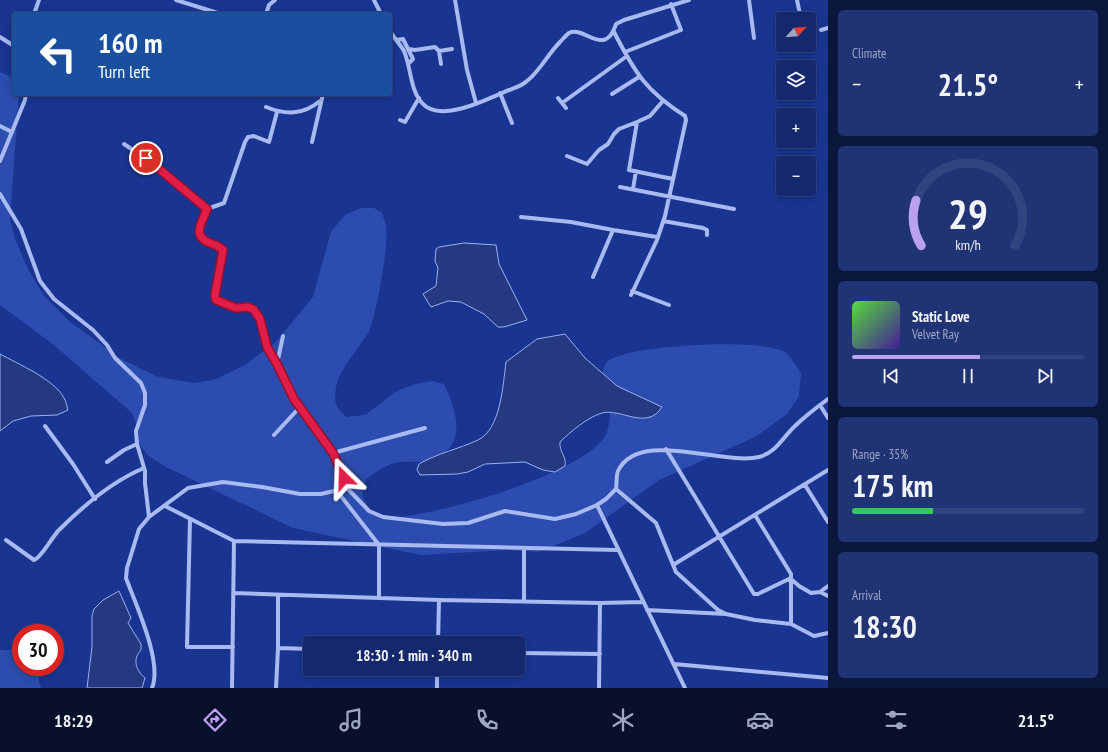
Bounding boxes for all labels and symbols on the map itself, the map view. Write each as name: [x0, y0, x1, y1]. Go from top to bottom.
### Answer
north arrow: [776, 12, 816, 52]
pin: [129, 141, 163, 175]
position arrow: [323, 457, 365, 499]
speed limit sign: 30: [12, 624, 64, 676]

